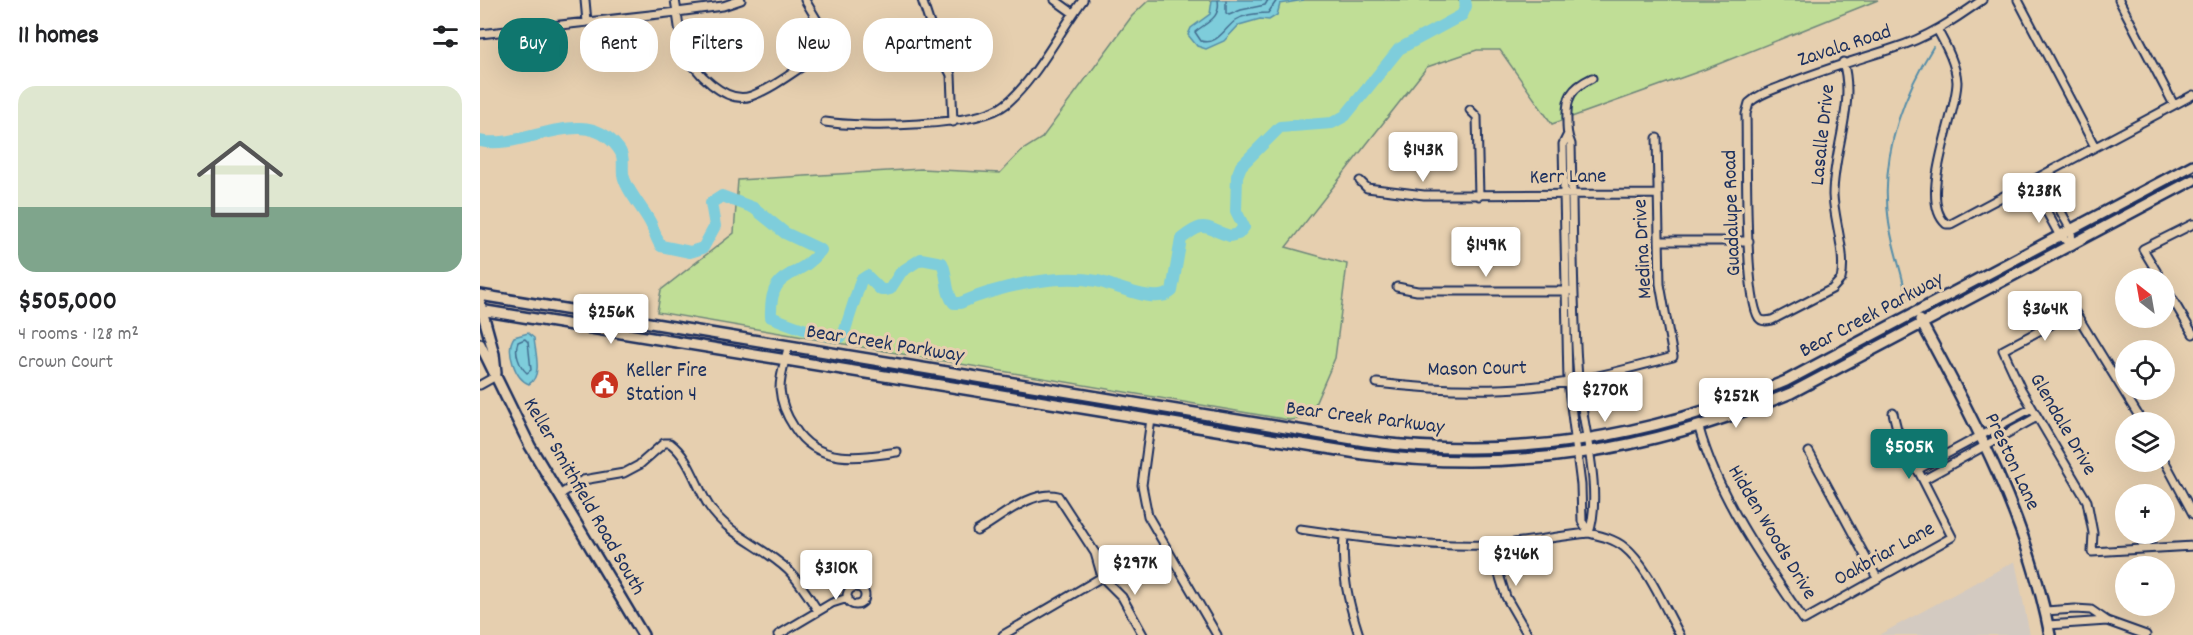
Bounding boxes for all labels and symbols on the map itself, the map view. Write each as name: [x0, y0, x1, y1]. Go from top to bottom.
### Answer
street label: Zavala Road: [1794, 18, 1896, 76]
street label: Lasalle Drive: [1804, 83, 1844, 187]
pin: $143K: [1381, 132, 1465, 183]
street label: Guadalupe Road: [1716, 149, 1750, 277]
street label: Kerr Lane: [1529, 162, 1607, 194]
pin: $238K: [1997, 173, 2081, 224]
street label: Medina Drive: [1626, 198, 1662, 300]
pin: $149K: [1444, 227, 1528, 278]
street label: Bear Creek Parkway: [1795, 265, 1950, 367]
north arrow: [2115, 268, 2175, 328]
pin: $364K: [2003, 291, 2087, 342]
pin: $256K: [569, 294, 653, 345]
street label: Bear Creek Parkway: [804, 318, 967, 372]
street label: Mason Court: [1427, 354, 1527, 386]
place label: Keller Fire Station 4: [626, 357, 707, 411]
public building icon: Keller Fire Station 4: [589, 368, 621, 400]
street label: Glendale Drive: [2021, 368, 2103, 482]
pin: $270K: [1563, 372, 1647, 423]
pin: $252K: [1694, 378, 1778, 429]
street label: Keller Smithfield Road South: [514, 393, 652, 601]
street label: Bear Creek Parkway: [1284, 394, 1446, 444]
street label: Preston Lane: [1975, 408, 2047, 516]
pin: $505K: [1867, 429, 1951, 480]
street label: Hidden Woods Drive: [1719, 460, 1823, 606]
street label: Oakbriar Lane: [1829, 515, 1941, 595]
pin: $246K: [1474, 536, 1558, 587]
pin: $297K: [1093, 545, 1177, 596]
pin: $310K: [794, 550, 878, 601]

